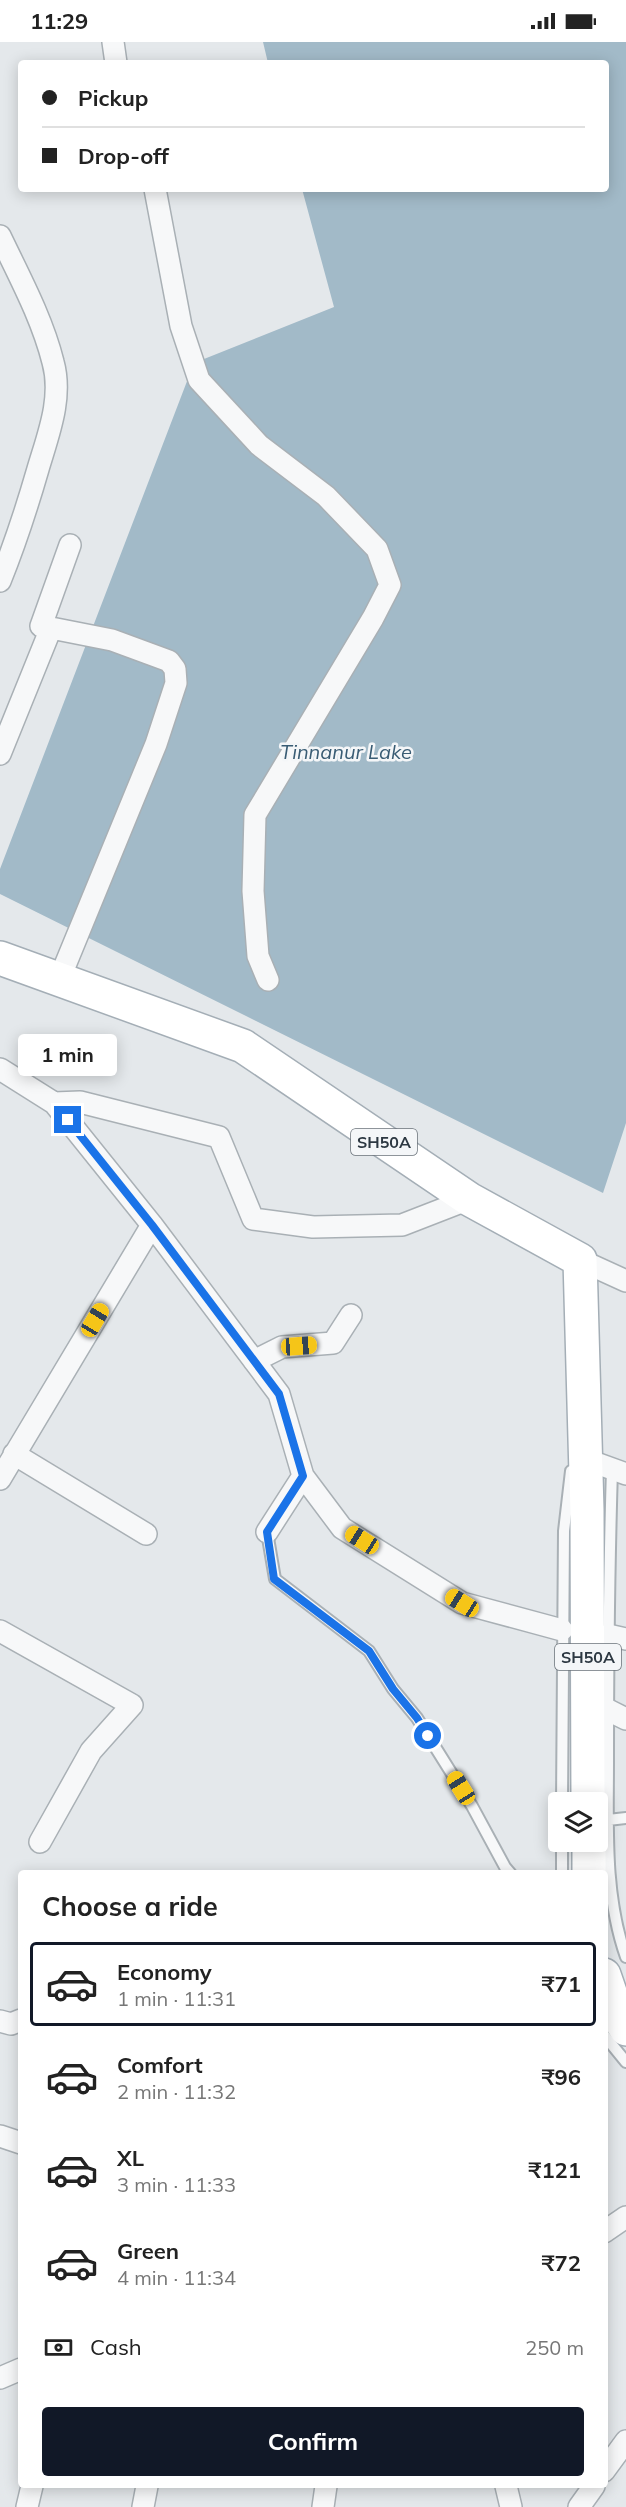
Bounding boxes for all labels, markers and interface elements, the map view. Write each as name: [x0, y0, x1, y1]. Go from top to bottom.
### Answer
text: 11:29: [30, 7, 88, 35]
text: Pickup: [78, 84, 148, 112]
text: Drop-off: [78, 142, 169, 170]
water label: Tinnanur Lake: [280, 739, 412, 764]
callout: 1 min: [19, 1033, 118, 1075]
text: 1 min: [41, 1042, 94, 1067]
route end: [54, 1106, 81, 1133]
road number: SH50A: [351, 1129, 417, 1155]
car: [78, 1300, 112, 1340]
car: [280, 1336, 318, 1356]
car: [342, 1523, 382, 1557]
car: [442, 1586, 482, 1620]
road number: SH50A: [555, 1644, 621, 1670]
route start: [414, 1722, 441, 1749]
car: [444, 1768, 478, 1808]
map controls: [548, 1792, 608, 1852]
button: layers: [548, 1792, 608, 1852]
text: Choose a ride: [42, 1889, 218, 1923]
icon: car: [45, 1957, 99, 2011]
text: Economy: [117, 1958, 212, 1986]
text: ₹71: [541, 1970, 581, 1998]
text: 1 min · 11:31: [117, 1986, 236, 2011]
icon: car: [45, 2050, 99, 2104]
text: Comfort: [117, 2051, 203, 2079]
text: ₹96: [541, 2063, 581, 2091]
text: 2 min · 11:32: [117, 2079, 236, 2104]
icon: car: [45, 2143, 99, 2197]
text: XL: [117, 2144, 144, 2172]
text: ₹121: [528, 2156, 581, 2184]
text: 3 min · 11:33: [117, 2172, 236, 2197]
icon: car: [45, 2236, 99, 2290]
text: Green: [117, 2237, 179, 2265]
text: ₹72: [541, 2249, 581, 2277]
text: 4 min · 11:34: [117, 2265, 236, 2290]
icon: cash: [42, 2331, 75, 2364]
text: Cash: [90, 2333, 142, 2361]
text: 250 m: [525, 2335, 584, 2360]
button: Confirm: [42, 2407, 584, 2476]

